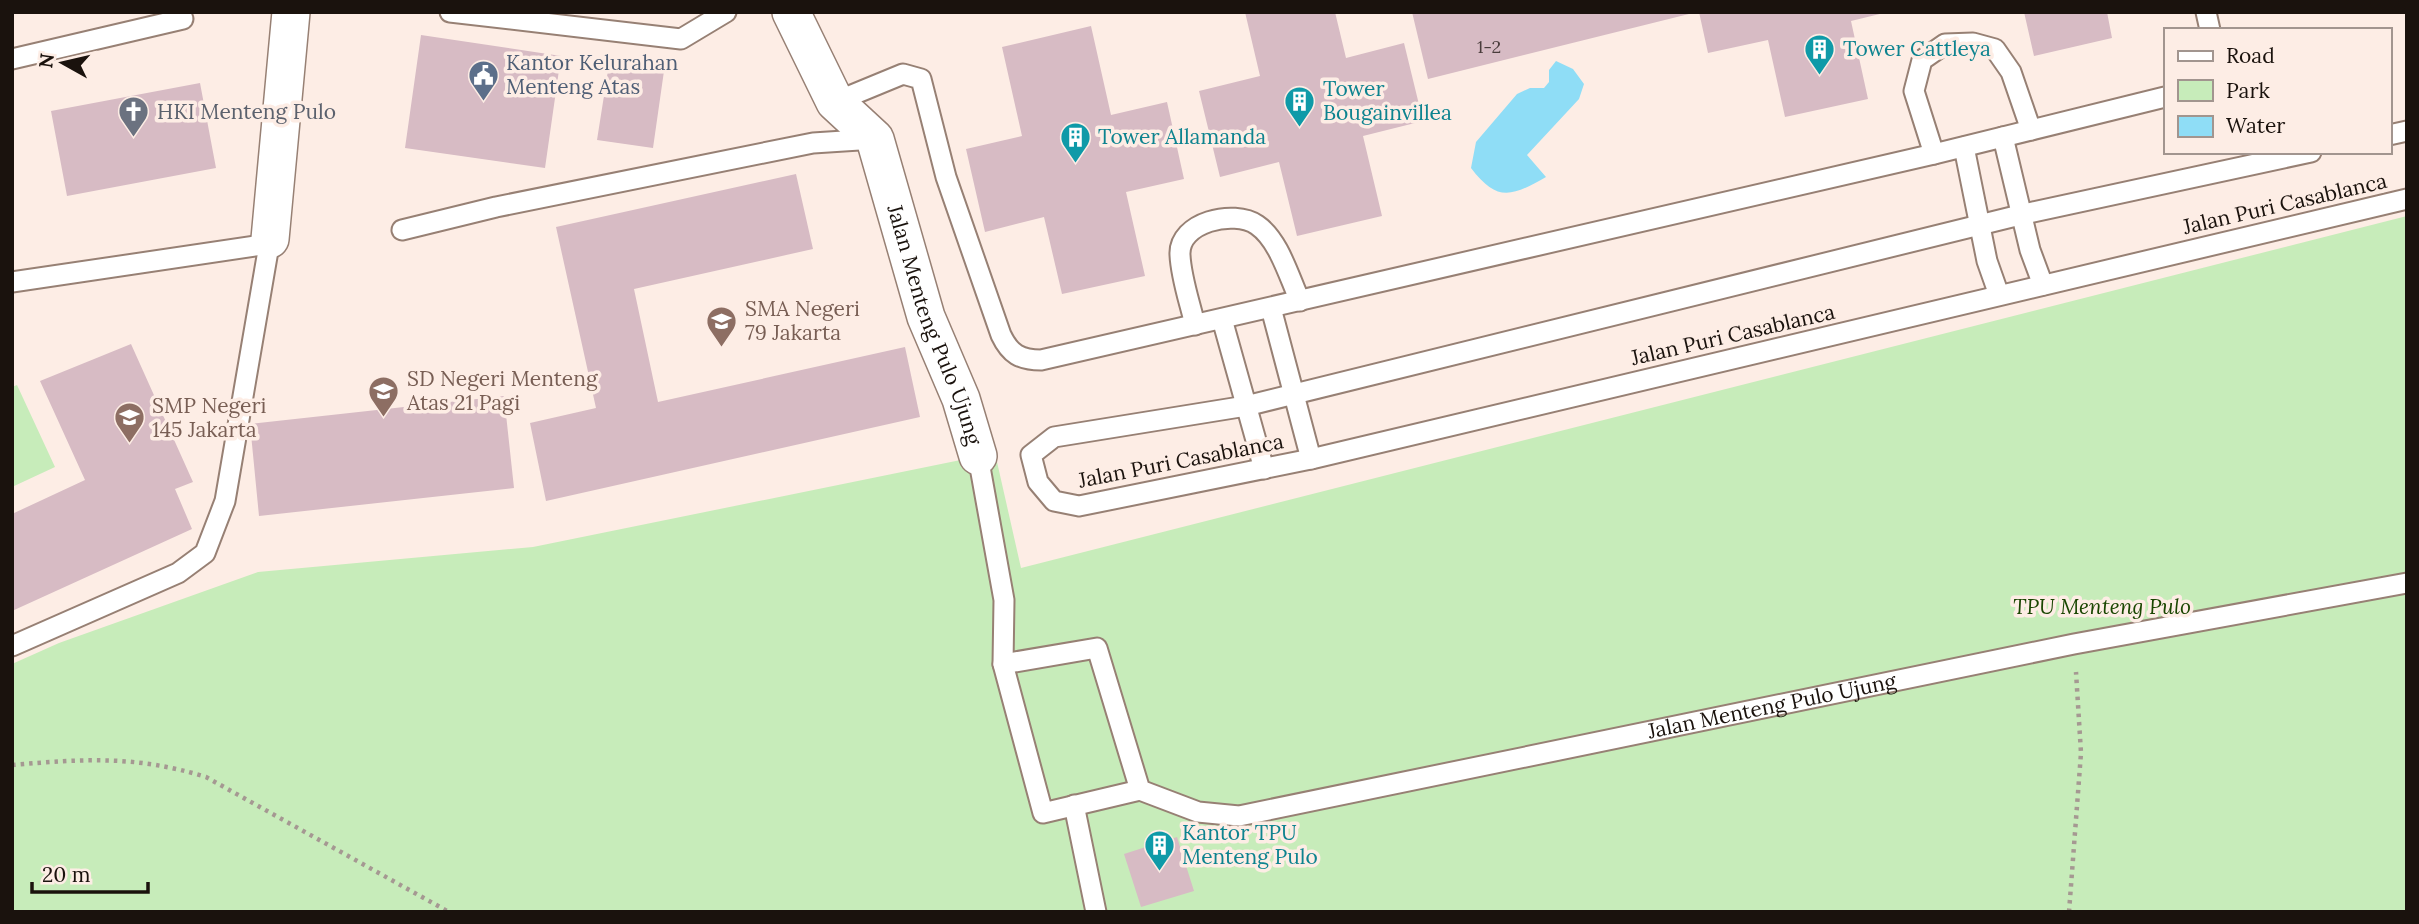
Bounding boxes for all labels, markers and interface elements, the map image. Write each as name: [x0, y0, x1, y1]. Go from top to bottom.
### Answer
north arrow: [28, 28, 98, 98]
legend: [2164, 28, 2391, 154]
building icon: Tower Cattleya: [1803, 32, 1837, 76]
house number: 1-2: [1477, 35, 1501, 58]
place label: Tower Cattleya: [1843, 35, 1991, 62]
text: Road: [2226, 42, 2275, 69]
place label: Kantor Kelurahan Menteng Atas: [506, 49, 679, 100]
text: N: [33, 51, 59, 70]
public building icon: Kantor Kelurahan Menteng Atas: [466, 58, 500, 102]
place label: Tower Bougainvillea: [1323, 75, 1452, 126]
text: Park: [2226, 77, 2270, 104]
building icon: Tower Bougainvillea: [1283, 84, 1317, 128]
church icon: HKI Menteng Pulo: [117, 95, 151, 139]
place label: HKI Menteng Pulo: [157, 98, 336, 125]
text: Water: [2226, 112, 2285, 139]
building icon: Tower Allamanda: [1058, 120, 1092, 164]
place label: Tower Allamanda: [1098, 123, 1266, 150]
street label: Jalan Puri Casablanca: [2179, 167, 2390, 240]
street label: Jalan Menteng Pulo Ujung: [881, 200, 988, 449]
place label: SMA Negeri 79 Jakarta: [745, 295, 860, 346]
street label: Jalan Puri Casablanca: [1627, 298, 1838, 371]
school or university icon: SMA Negeri 79 Jakarta: [705, 304, 739, 348]
place label: SD Negeri Menteng Atas 21 Pagi: [406, 365, 598, 416]
school or university icon: SD Negeri Menteng Atas 21 Pagi: [367, 374, 401, 418]
place label: SMP Negeri 145 Jakarta: [152, 392, 267, 443]
school or university icon: SMP Negeri 145 Jakarta: [112, 401, 146, 445]
street label: Jalan Puri Casablanca: [1075, 427, 1286, 494]
park label: TPU Menteng Pulo: [2013, 593, 2191, 620]
street label: Jalan Menteng Pulo Ujung: [1644, 667, 1899, 745]
place label: Kantor TPU Menteng Pulo: [1182, 819, 1318, 870]
building icon: Kantor TPU Menteng Pulo: [1142, 828, 1176, 872]
scale bar: [32, 850, 147, 894]
text: 20 m: [42, 861, 91, 888]

